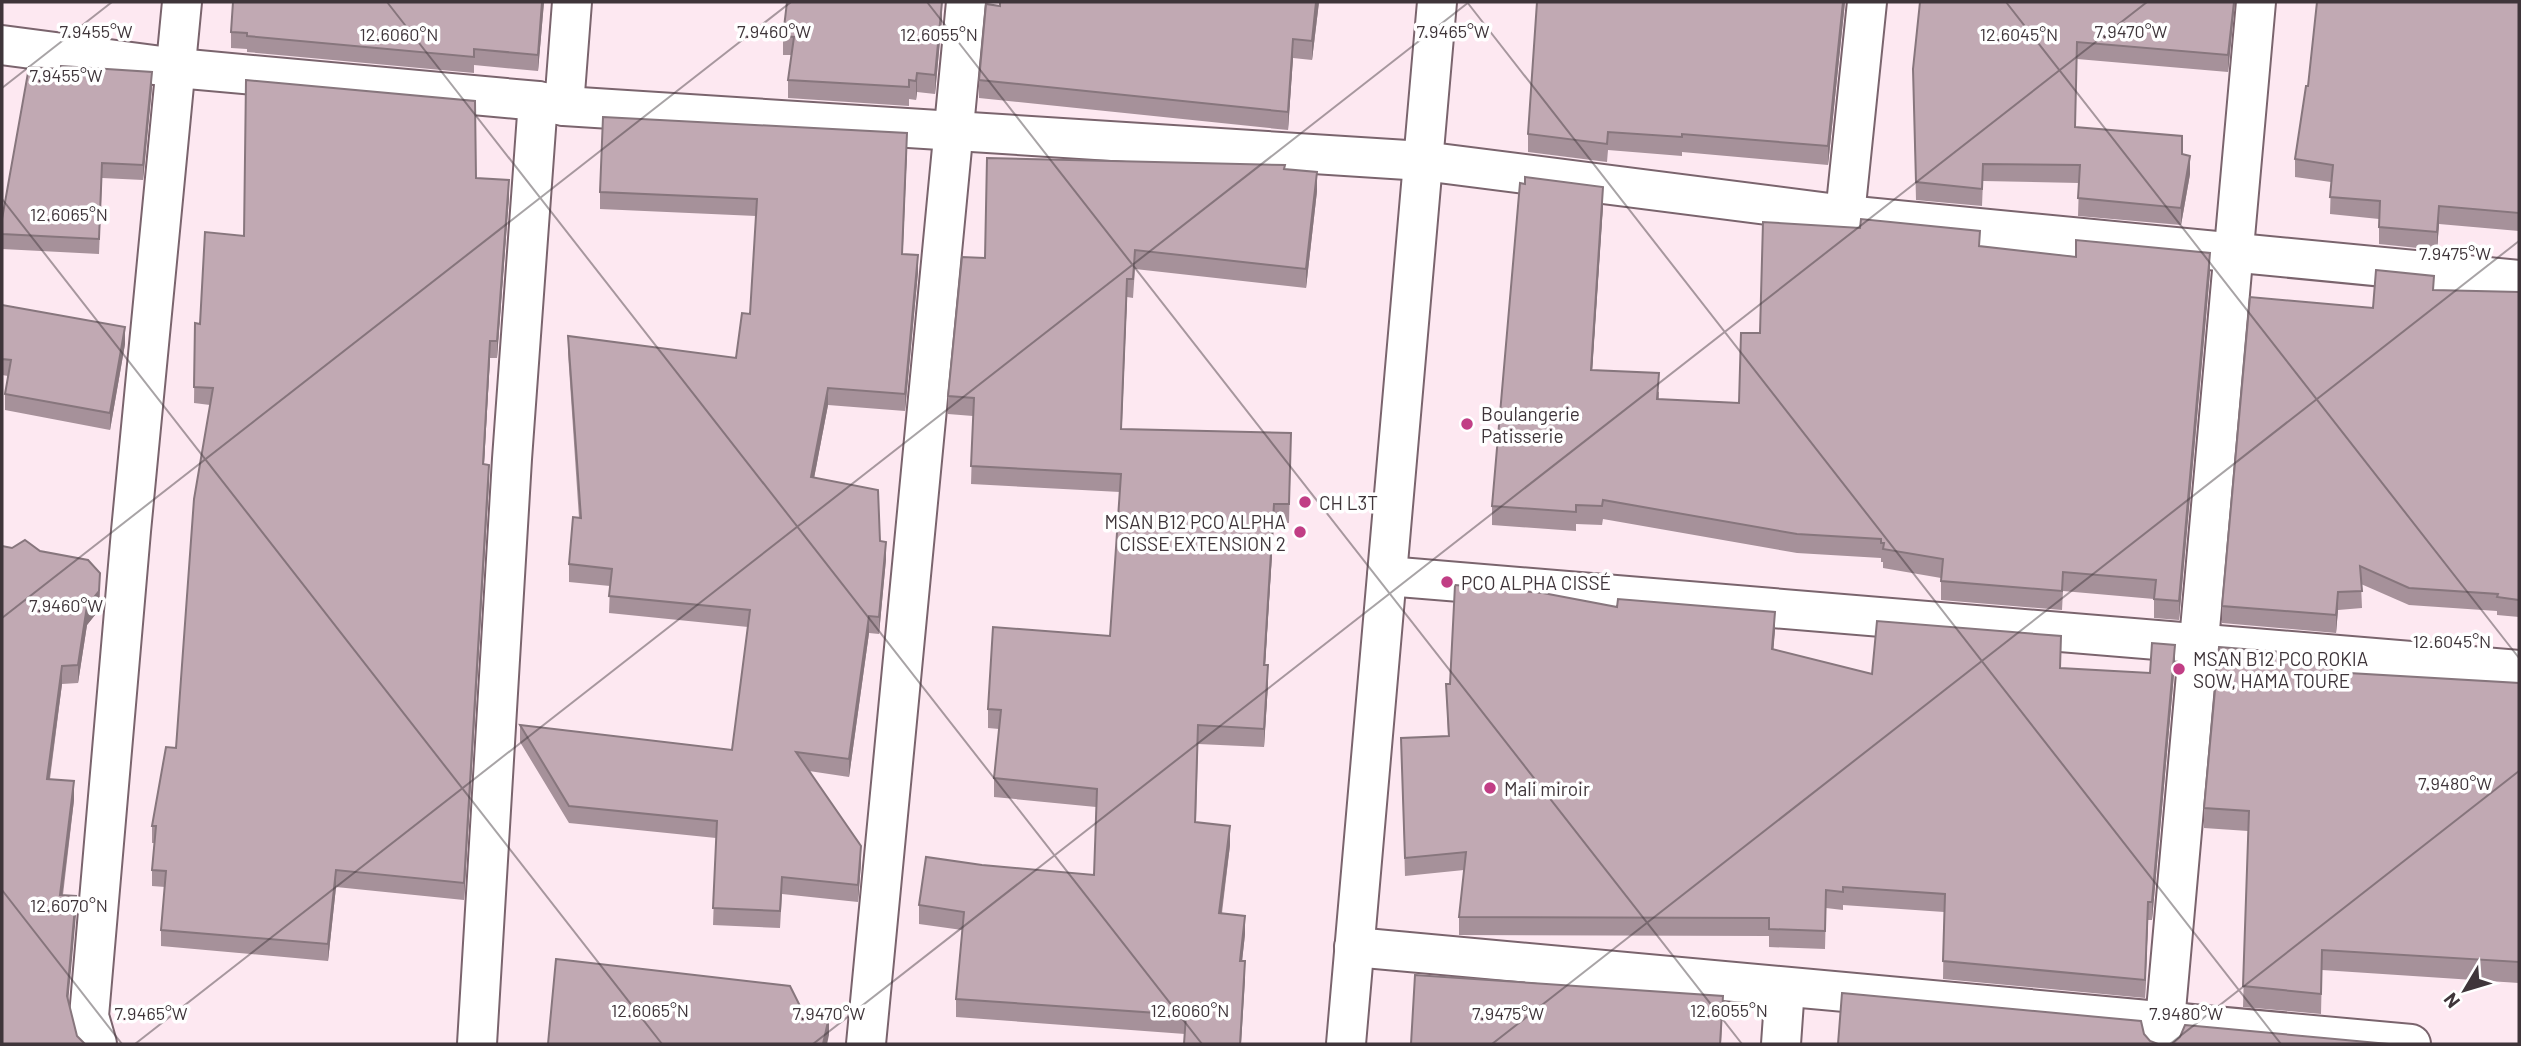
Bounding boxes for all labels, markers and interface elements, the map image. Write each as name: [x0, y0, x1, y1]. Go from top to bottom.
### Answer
text: 7.9455°W: [59, 20, 133, 42]
text: 7.9460°W: [737, 20, 811, 42]
text: 7.9465°W: [1416, 20, 1490, 42]
text: 7.9470°W: [2095, 20, 2168, 42]
text: 12.6060°N: [360, 23, 438, 45]
text: 12.6055°N: [900, 23, 978, 45]
text: 12.6045°N: [1980, 23, 2058, 45]
text: 7.9455°W: [29, 64, 103, 86]
text: 12.6065°N: [30, 203, 108, 225]
text: 7.9475°W: [2419, 242, 2491, 264]
place label: Boulangerie Patisserie: [1481, 402, 1580, 447]
marker: Boulangerie Patisserie: [1459, 416, 1475, 432]
place label: CH L3T: [1319, 491, 1378, 514]
marker: CH L3T: [1297, 494, 1313, 510]
place label: MSAN B12 PCO ALPHA CISSE EXTENSION 2: [1105, 510, 1286, 555]
marker: MSAN B12 PCO ALPHA CISSE EXTENSION 2: [1292, 524, 1308, 540]
place label: PCO ALPHA CISSÉ: [1461, 571, 1611, 594]
marker: PCO ALPHA CISSÉ: [1439, 574, 1455, 590]
text: 7.9460°W: [29, 594, 103, 616]
text: 12.6045°N: [2413, 630, 2491, 652]
place label: MSAN B12 PCO ROKIA SOW, HAMA TOURE: [2193, 647, 2368, 692]
marker: MSAN B12 PCO ROKIA SOW, HAMA TOURE: [2171, 661, 2187, 677]
text: 7.9480°W: [2418, 772, 2492, 794]
place label: Mali miroir: [1504, 777, 1590, 800]
marker: Mali miroir: [1482, 780, 1498, 796]
text: 12.6070°N: [30, 894, 108, 916]
north arrow: [2430, 955, 2500, 1025]
text: N: [2438, 989, 2464, 1013]
text: 12.6065°N: [611, 999, 689, 1021]
text: 12.6060°N: [1151, 999, 1229, 1021]
text: 12.6055°N: [1690, 999, 1768, 1021]
text: 7.9465°W: [114, 1002, 188, 1024]
text: 7.9470°W: [793, 1002, 866, 1024]
text: 7.9475°W: [1472, 1002, 1544, 1024]
text: 7.9480°W: [2149, 1002, 2223, 1024]

